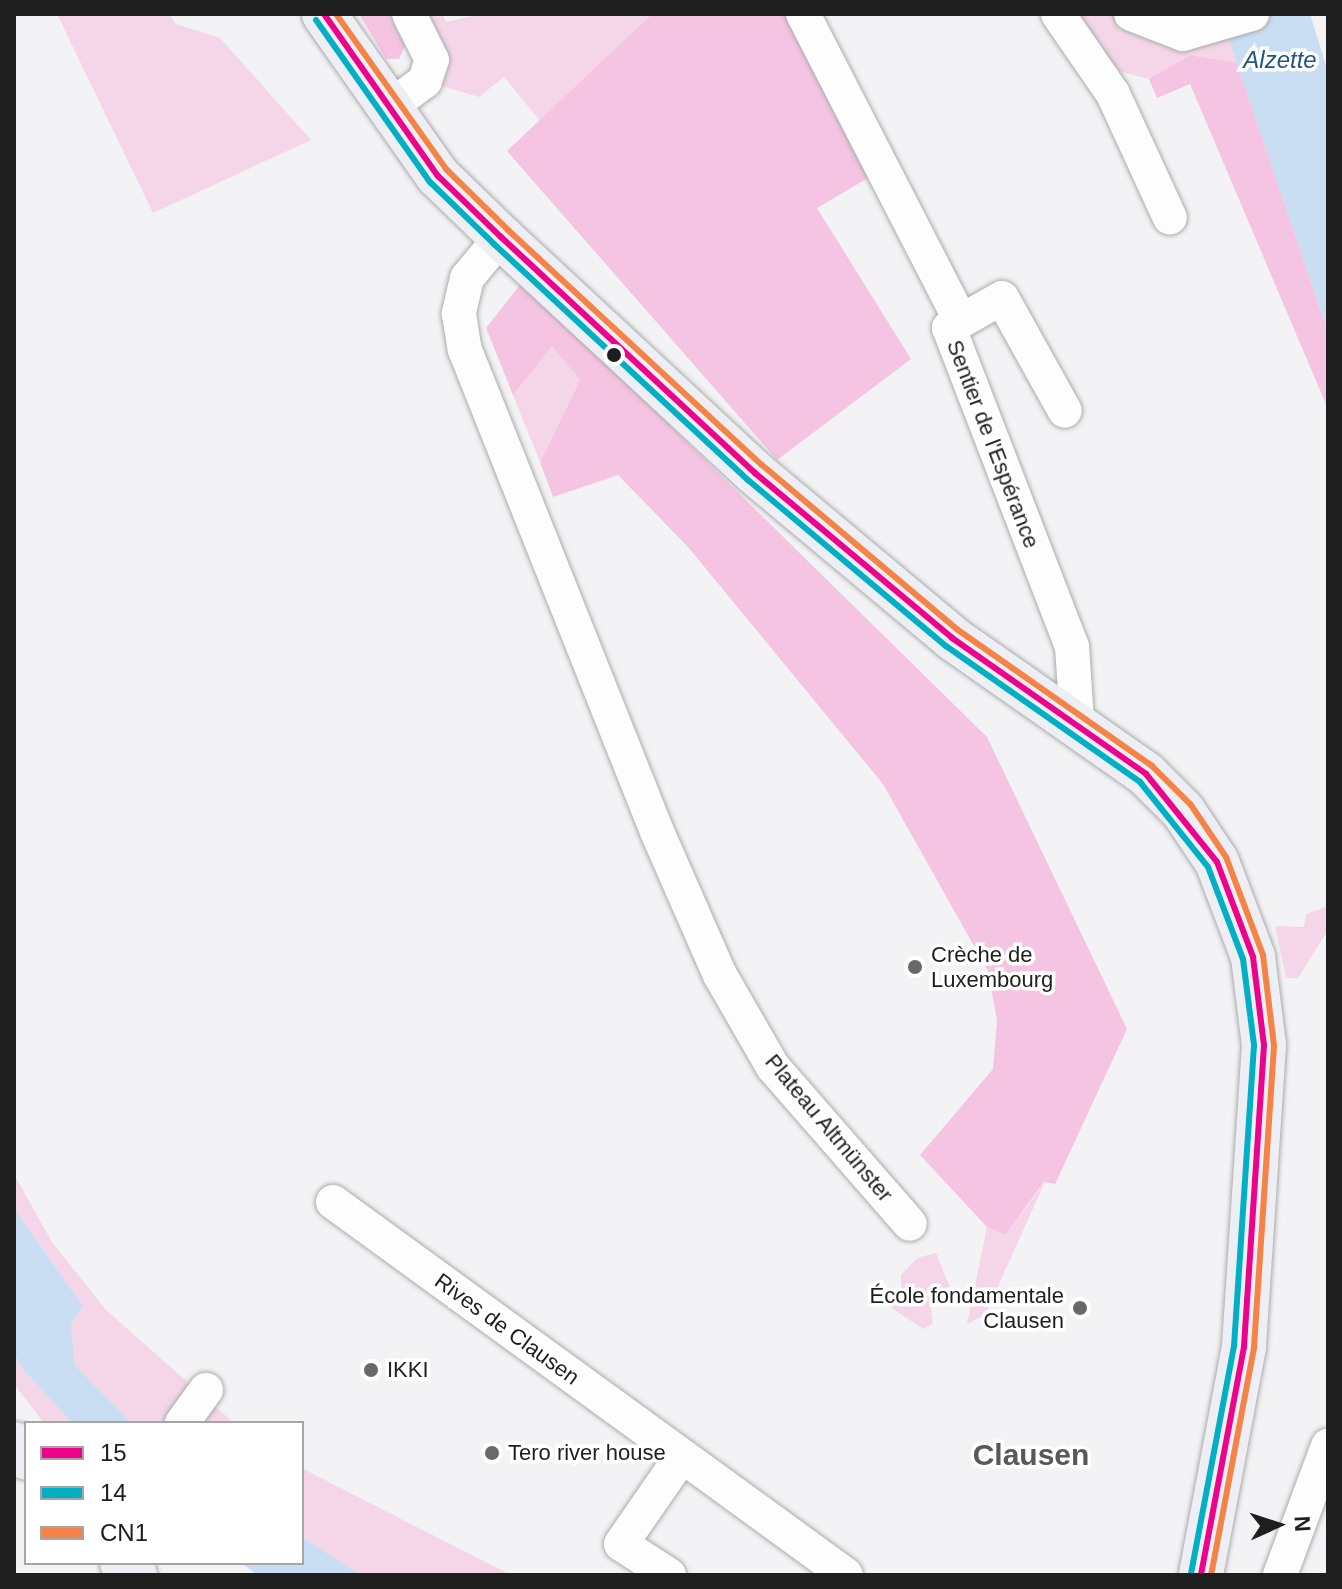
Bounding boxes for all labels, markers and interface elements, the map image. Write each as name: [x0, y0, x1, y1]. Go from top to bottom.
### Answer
water label: Alzette: [1243, 46, 1317, 74]
street label: Sentier de l'Espérance: [941, 336, 1045, 552]
unlabelled marker: [606, 347, 622, 363]
place label: Crèche de Luxembourg: [931, 941, 1053, 992]
marker: Crèche de Luxembourg: [906, 958, 924, 976]
street label: Plateau Altmünster: [759, 1048, 899, 1208]
street label: Rives de Clausen: [429, 1268, 585, 1390]
place label: École fondamentale Clausen: [870, 1282, 1064, 1334]
marker: École fondamentale Clausen: [1071, 1299, 1089, 1317]
place label: IKKI: [387, 1357, 429, 1383]
marker: IKKI: [362, 1361, 380, 1379]
legend: [24, 1421, 304, 1565]
district label: Clausen: [973, 1437, 1089, 1473]
text: 15: [100, 1439, 127, 1466]
place label: Tero river house: [508, 1440, 666, 1466]
marker: Tero river house: [483, 1444, 501, 1462]
text: 14: [100, 1479, 127, 1506]
north arrow: [1238, 1485, 1318, 1565]
text: N: [1290, 1515, 1315, 1532]
text: CN1: [100, 1519, 148, 1546]

